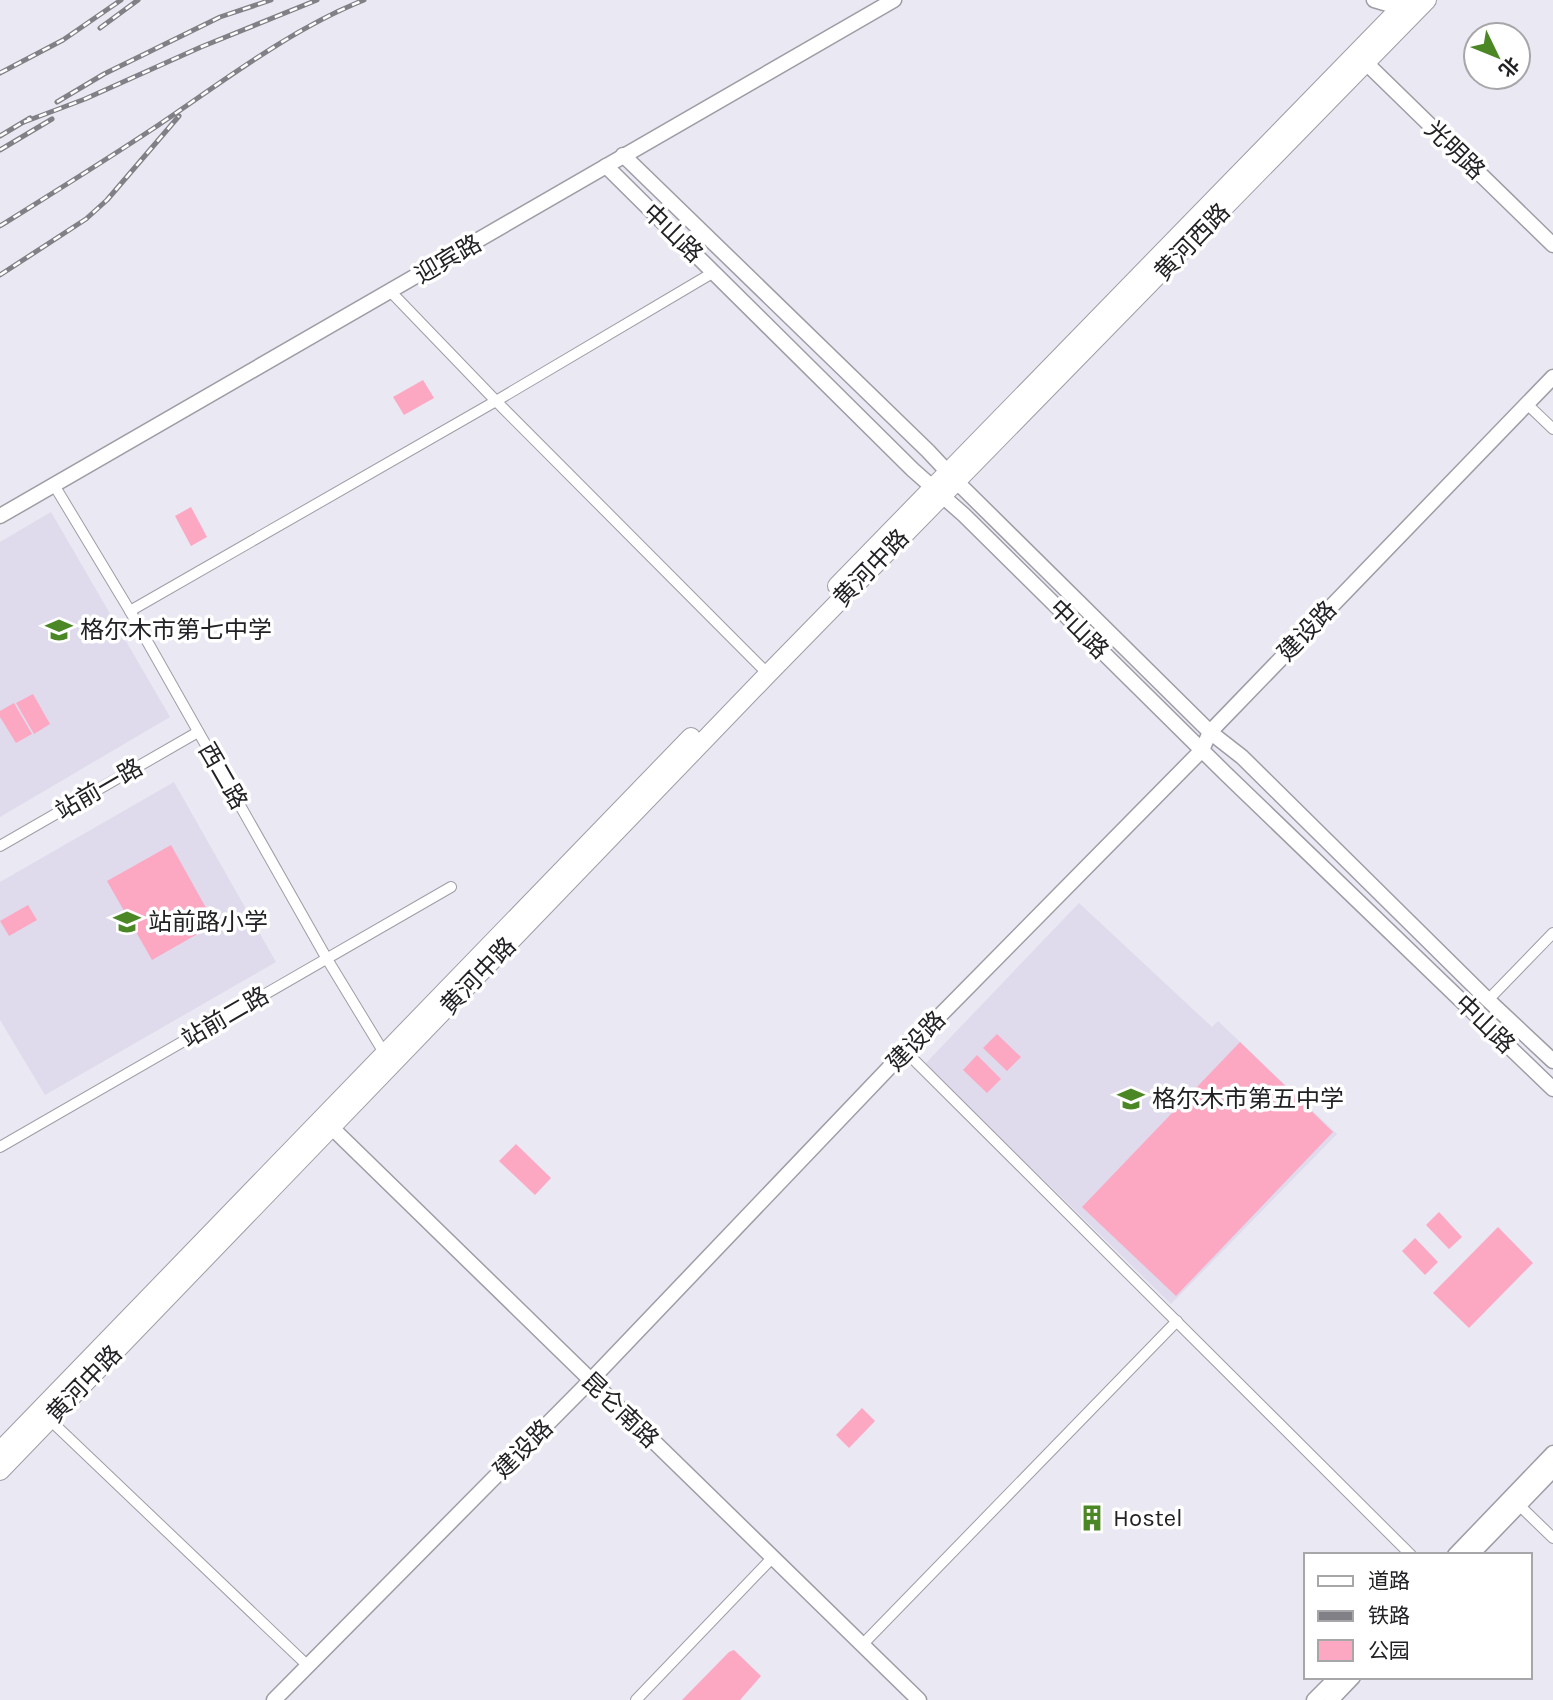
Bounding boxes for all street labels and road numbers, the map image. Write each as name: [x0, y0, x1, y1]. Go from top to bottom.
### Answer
street label: 光明路: [1419, 115, 1491, 185]
street label: 中山路: [637, 198, 709, 268]
street label: 黄河西路: [1149, 198, 1235, 286]
street label: 迎宾路: [410, 229, 486, 289]
street label: 黄河中路: [828, 524, 914, 612]
street label: 中山路: [1044, 594, 1114, 664]
street label: 建设路: [1272, 595, 1342, 667]
street label: 西二路: [193, 738, 253, 814]
street label: 站前一路: [50, 753, 148, 825]
street label: 黄河中路: [435, 932, 521, 1020]
street label: 站前二路: [176, 981, 274, 1053]
street label: 中山路: [1449, 989, 1521, 1059]
street label: 建设路: [881, 1005, 951, 1077]
street label: 黄河中路: [41, 1340, 127, 1428]
street label: 昆仑南路: [576, 1367, 664, 1453]
street label: 建设路: [488, 1414, 558, 1484]

